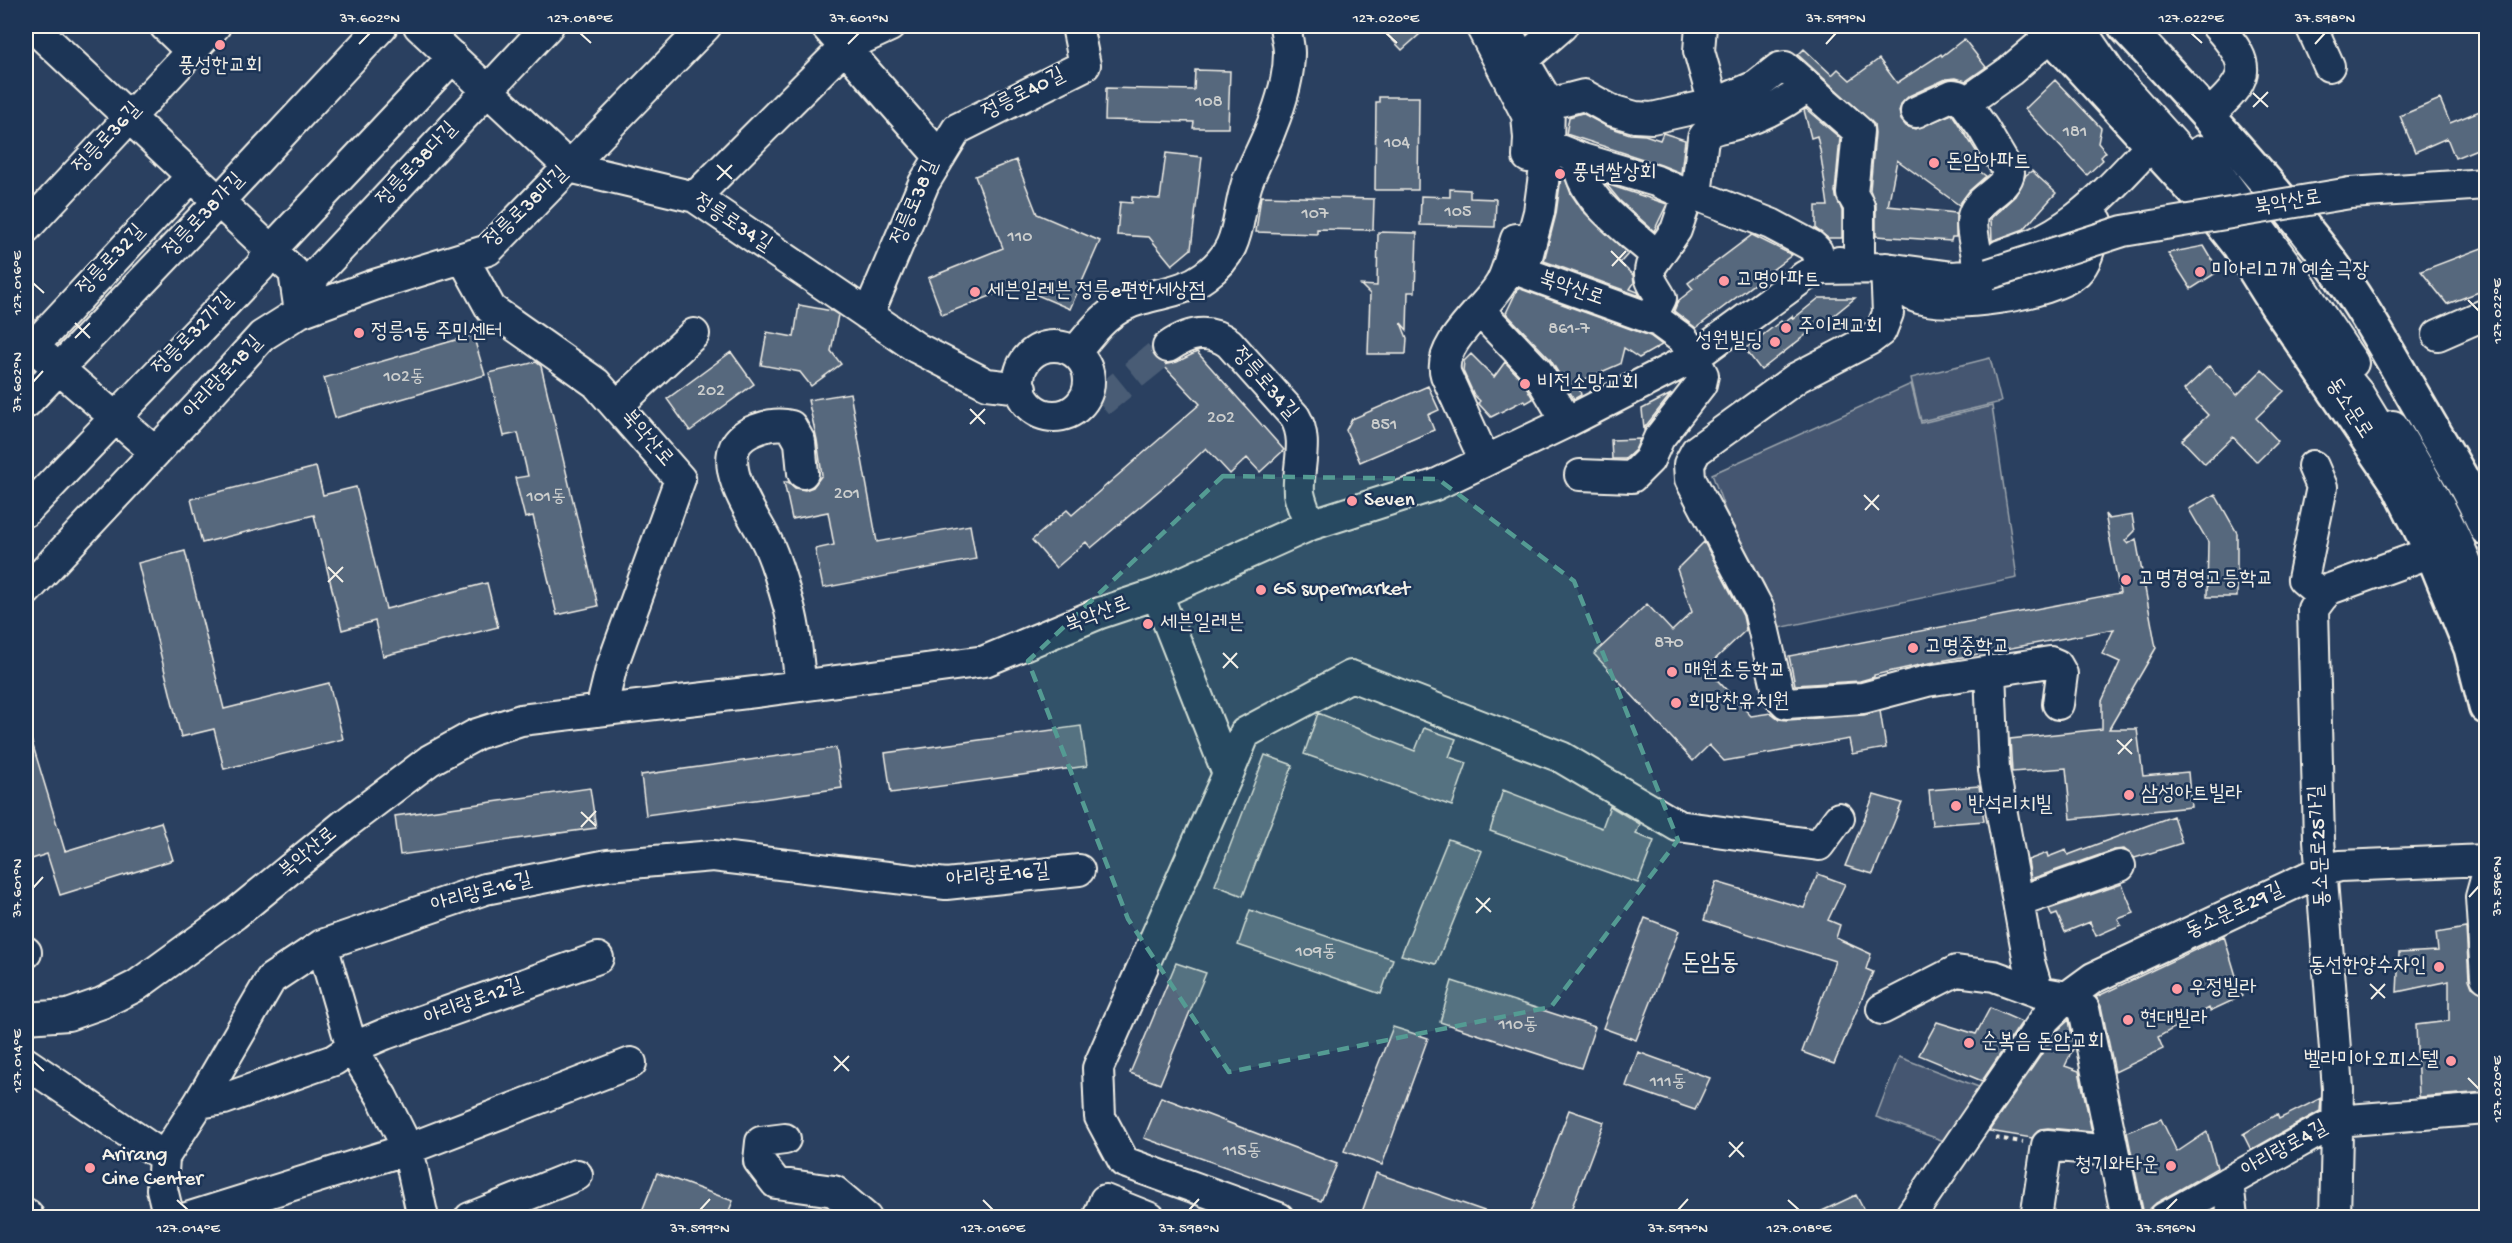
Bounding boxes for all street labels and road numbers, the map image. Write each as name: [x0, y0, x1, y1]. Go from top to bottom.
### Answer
street label: 정릉로40길: [978, 64, 1070, 126]
street label: 정릉로36길: [68, 98, 148, 180]
street label: 정릉로38다길: [372, 117, 464, 213]
street label: 정릉로38길: [887, 157, 945, 249]
street label: 정릉로38마길: [480, 162, 574, 254]
street label: 정릉로38가길: [159, 168, 251, 264]
street label: 북악산로: [2253, 186, 2323, 222]
street label: 정릉로34길: [688, 189, 776, 259]
street label: 정릉로32길: [73, 220, 151, 302]
street label: 북악산로: [1535, 267, 1607, 313]
street label: 정릉로32가길: [148, 288, 240, 382]
street label: 아리랑로18길: [179, 331, 269, 425]
street label: 정릉로34길: [1226, 342, 1303, 426]
street label: 동소문로: [2319, 374, 2377, 444]
street label: 북악산로: [614, 405, 678, 473]
street label: 북악산로: [1062, 592, 1134, 640]
street label: 동소문로25가길: [2305, 784, 2337, 908]
street label: 북악산로: [275, 823, 343, 885]
street label: 아리랑로16길: [945, 860, 1051, 894]
street label: 아리랑로16길: [429, 868, 535, 919]
street label: 동소문로29길: [2182, 878, 2288, 946]
street label: 아리랑로12길: [421, 974, 527, 1032]
street label: 아리랑로4길: [2238, 1116, 2332, 1184]

